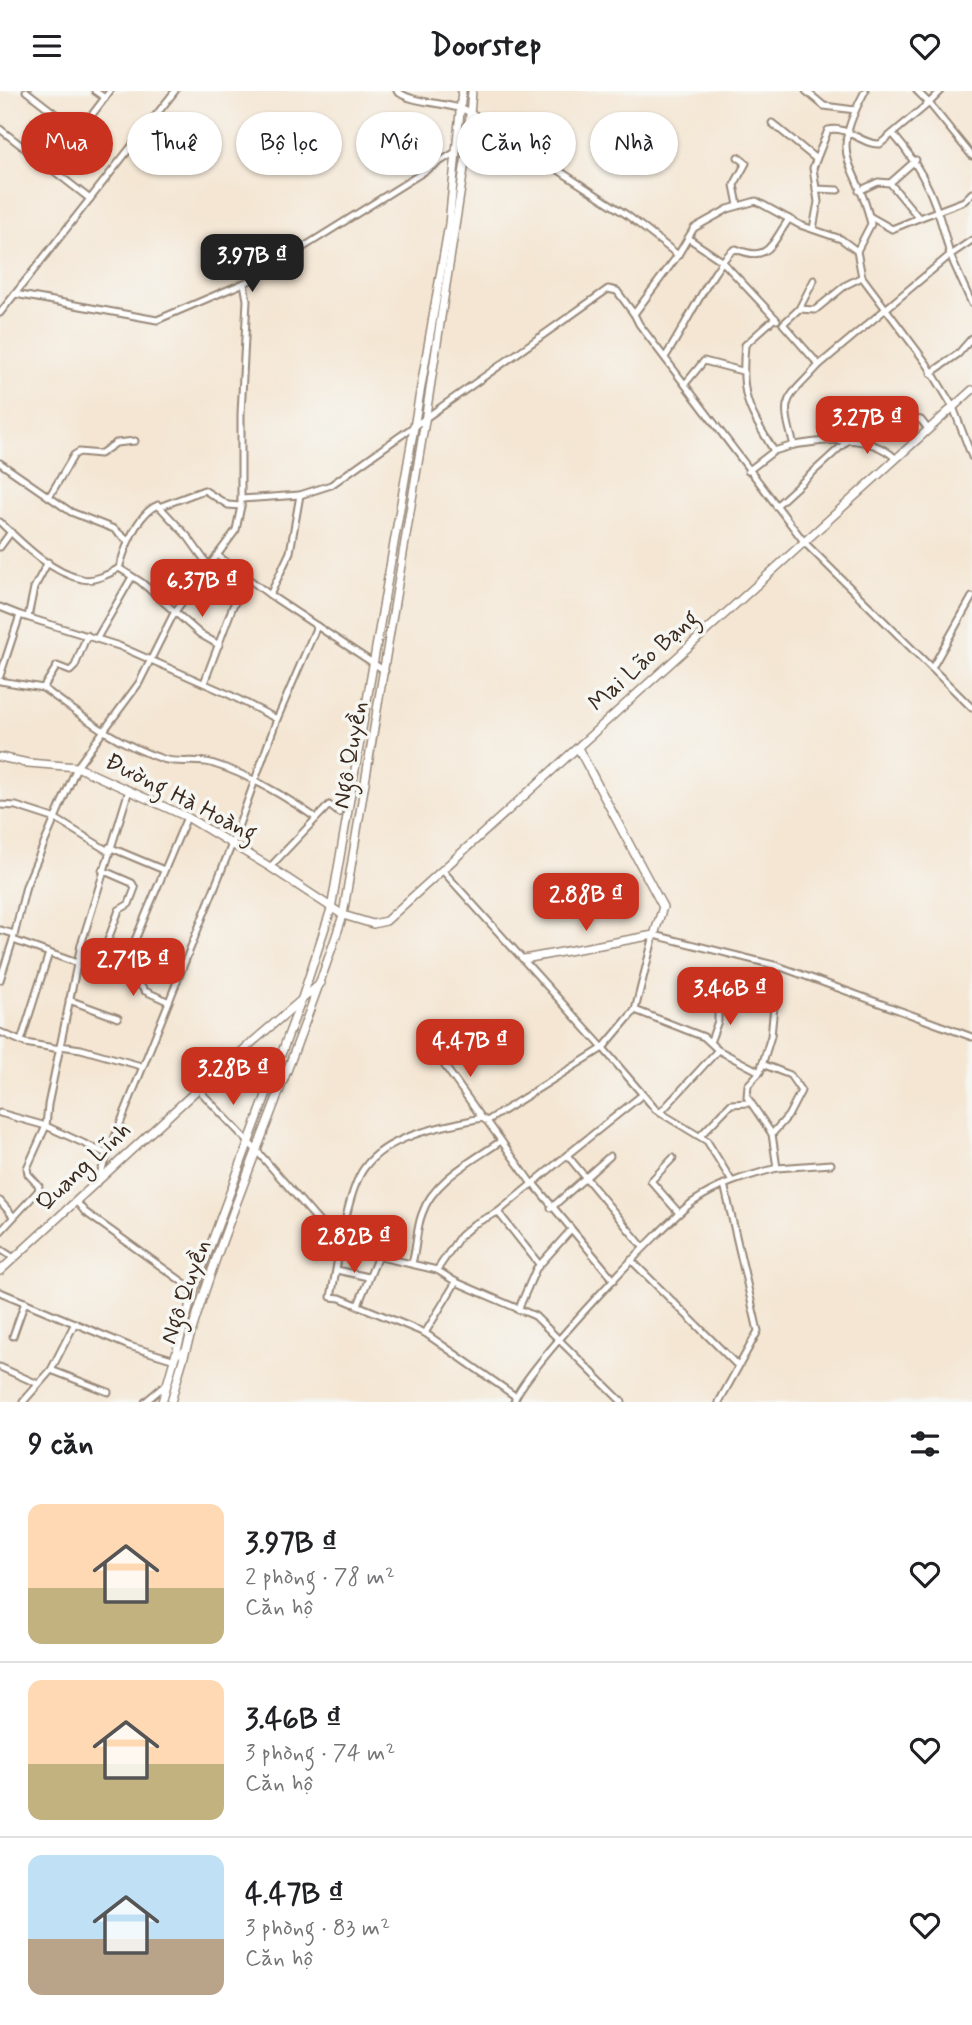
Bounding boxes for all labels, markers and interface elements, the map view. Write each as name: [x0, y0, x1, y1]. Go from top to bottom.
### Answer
text: Doorstep: [430, 25, 542, 67]
icon: menu: [28, 27, 66, 65]
icon: heart: [906, 27, 944, 65]
chip: Mua: [21, 112, 113, 175]
chip: Thuê: [127, 112, 222, 175]
chip: Bộ lọc: [236, 112, 342, 175]
chip: Mới: [356, 112, 443, 175]
chip: Căn hộ: [457, 112, 576, 175]
chip: Nhà: [590, 112, 678, 175]
pin: 3.97B ₫: [187, 235, 317, 294]
text: 3.97B ₫: [217, 242, 287, 272]
pin: 3.27B ₫: [802, 397, 932, 456]
text: 3.27B ₫: [832, 404, 902, 434]
pin: 6.37B ₫: [137, 559, 267, 619]
text: 6.37B ₫: [166, 567, 238, 597]
street label: Mai Lão Bạng: [582, 603, 708, 721]
street label: Ngô Quyền: [326, 699, 379, 812]
street label: Đường Hà Hoàng: [98, 746, 262, 852]
pin: 2.88B ₫: [521, 873, 651, 933]
text: 2.88B ₫: [549, 881, 623, 911]
pin: 2.71B ₫: [68, 939, 198, 998]
text: 2.71B ₫: [97, 946, 169, 976]
pin: 3.46B ₫: [665, 967, 795, 1027]
text: 3.46B ₫: [693, 975, 767, 1005]
pin: 4.47B ₫: [405, 1019, 535, 1079]
text: 4.47B ₫: [432, 1027, 508, 1057]
pin: 3.28B ₫: [168, 1047, 298, 1107]
text: 3.28B ₫: [197, 1055, 269, 1085]
street label: Quang Lĩnh: [30, 1115, 139, 1220]
pin: 2.82B ₫: [289, 1215, 419, 1275]
text: 2.82B ₫: [317, 1223, 391, 1253]
street label: Ngô Quyền: [154, 1236, 221, 1349]
text: 9 căn: [28, 1425, 94, 1464]
icon: filters: [906, 1425, 944, 1463]
text: 3.97B ₫: [245, 1524, 337, 1563]
icon: home: [84, 1532, 168, 1616]
icon: heart: [906, 1555, 944, 1593]
text: 2 phòng · 78 m²: [245, 1563, 395, 1593]
text: Căn hộ: [245, 1593, 314, 1623]
text: 3.46B ₫: [245, 1700, 341, 1739]
icon: home: [84, 1708, 168, 1792]
icon: heart: [906, 1731, 944, 1769]
text: 3 phòng · 74 m²: [245, 1739, 395, 1769]
text: Căn hộ: [245, 1769, 314, 1799]
text: 4.47B ₫: [245, 1875, 344, 1914]
icon: home: [84, 1883, 168, 1967]
icon: heart: [906, 1906, 944, 1944]
text: 3 phòng · 83 m²: [245, 1914, 390, 1944]
text: Căn hộ: [245, 1944, 314, 1974]

